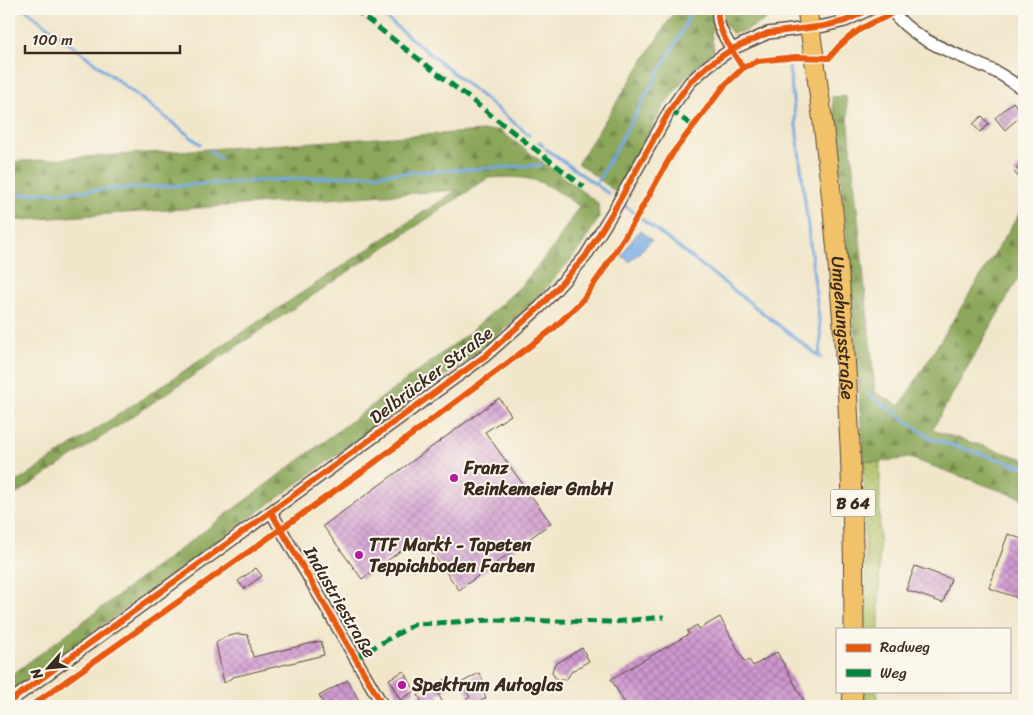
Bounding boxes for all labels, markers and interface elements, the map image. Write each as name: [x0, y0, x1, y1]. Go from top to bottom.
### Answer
scale bar: [25, 22, 180, 54]
text: 100 m: [32, 27, 73, 53]
street label: Umgehungsstraße: [821, 255, 864, 400]
street label: Delbrücker Straße: [362, 317, 500, 432]
place label: Franz Reinkemeier GmbH: [463, 452, 614, 505]
marker: Franz Reinkemeier GmbH: [448, 472, 460, 484]
road number: B 64: [830, 489, 876, 516]
place label: TTF Markt - Tapeten Teppichboden Farben: [369, 529, 535, 582]
street label: Industriestraße: [294, 539, 385, 664]
marker: TTF Markt - Tapeten Teppichboden Farben: [353, 549, 365, 561]
legend: [836, 628, 1010, 692]
text: Radweg: [880, 634, 930, 660]
north arrow: [22, 642, 72, 692]
text: Weg: [880, 660, 907, 686]
text: N: [23, 663, 51, 685]
place label: Spektrum Autoglas: [411, 669, 564, 701]
marker: Spektrum Autoglas: [396, 679, 408, 691]

